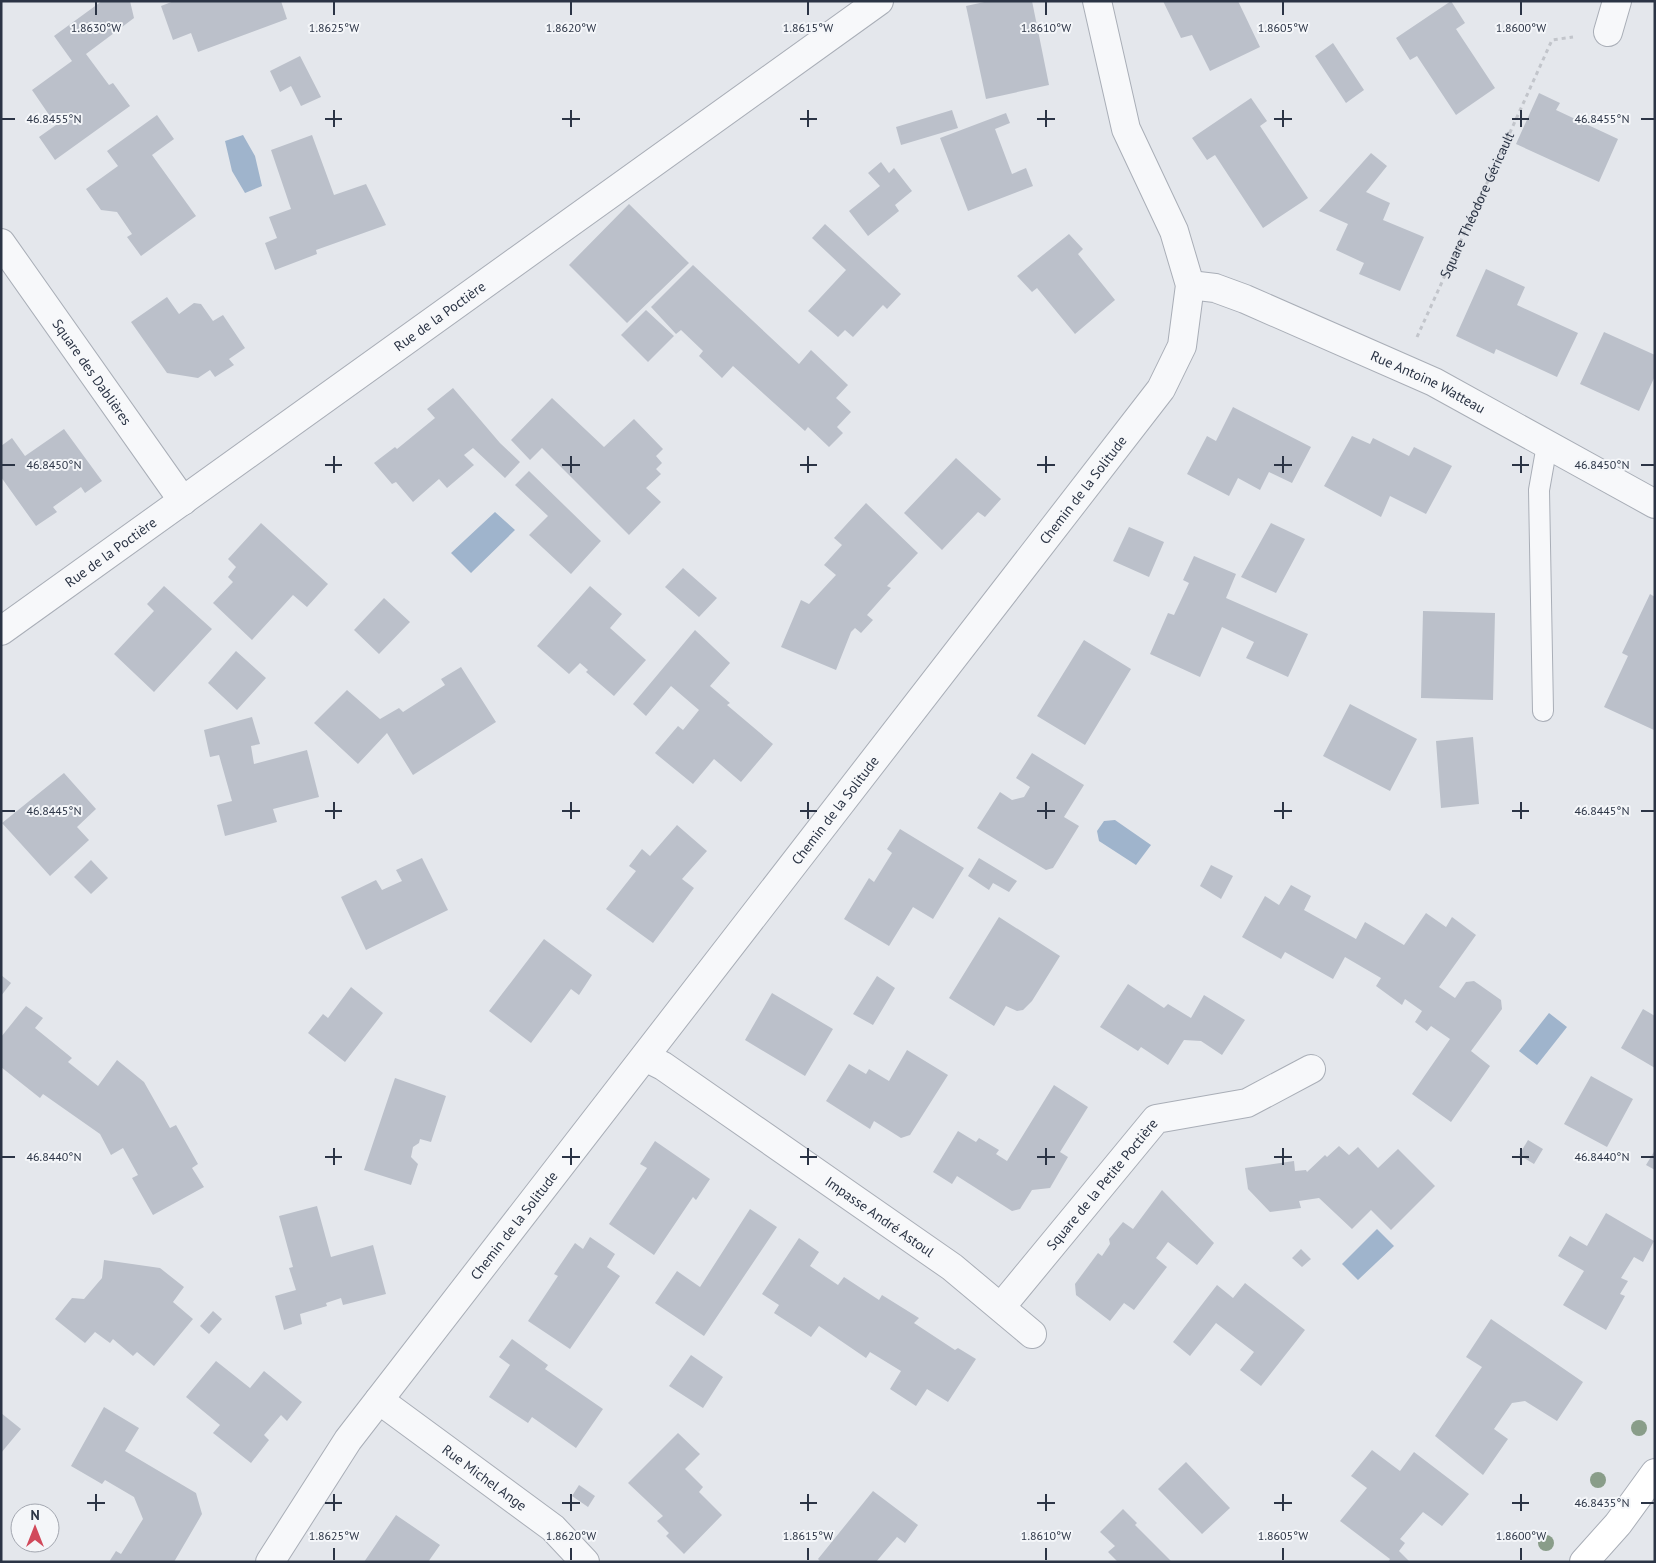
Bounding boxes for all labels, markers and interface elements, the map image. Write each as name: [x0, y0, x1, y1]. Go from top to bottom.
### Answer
text: 1.8630°W: [71, 20, 121, 35]
text: 1.8625°W: [309, 20, 359, 35]
text: 1.8620°W: [546, 20, 596, 35]
text: 1.8615°W: [783, 20, 833, 35]
text: 1.8610°W: [1021, 20, 1071, 35]
text: 1.8605°W: [1258, 20, 1308, 35]
text: 1.8600°W: [1496, 20, 1546, 35]
text: 46.8455°N: [27, 111, 81, 126]
text: 46.8455°N: [1575, 111, 1629, 126]
street label: Square Théodore Géricault: [1436, 129, 1518, 281]
street label: Rue de la Poctière: [390, 277, 489, 355]
street label: Square des Dablières: [48, 315, 136, 429]
street label: Rue Antoine Watteau: [1368, 346, 1488, 417]
street label: Chemin de la Solitude: [1035, 432, 1131, 548]
text: 46.8450°N: [27, 457, 81, 472]
text: 46.8450°N: [1575, 457, 1629, 472]
street label: Rue de la Poctière: [61, 513, 160, 591]
street label: Chemin de la Solitude: [788, 752, 883, 868]
text: 46.8445°N: [27, 803, 81, 818]
text: 46.8445°N: [1575, 803, 1629, 818]
street label: Square de la Petite Poctière: [1043, 1115, 1162, 1254]
text: 46.8440°N: [27, 1149, 81, 1164]
text: 46.8440°N: [1575, 1149, 1629, 1164]
street label: Chemin de la Solitude: [466, 1168, 562, 1283]
street label: Impasse André Astoul: [822, 1173, 938, 1261]
street label: Rue Michel Ange: [439, 1441, 530, 1515]
text: 46.8435°N: [1575, 1495, 1629, 1510]
north arrow: [10, 1503, 60, 1553]
text: N: [30, 1506, 40, 1524]
text: 1.8625°W: [309, 1528, 359, 1543]
text: 1.8620°W: [546, 1528, 596, 1543]
text: 1.8615°W: [783, 1528, 833, 1543]
text: 1.8610°W: [1021, 1528, 1071, 1543]
text: 1.8605°W: [1258, 1528, 1308, 1543]
text: 1.8600°W: [1496, 1528, 1546, 1543]

